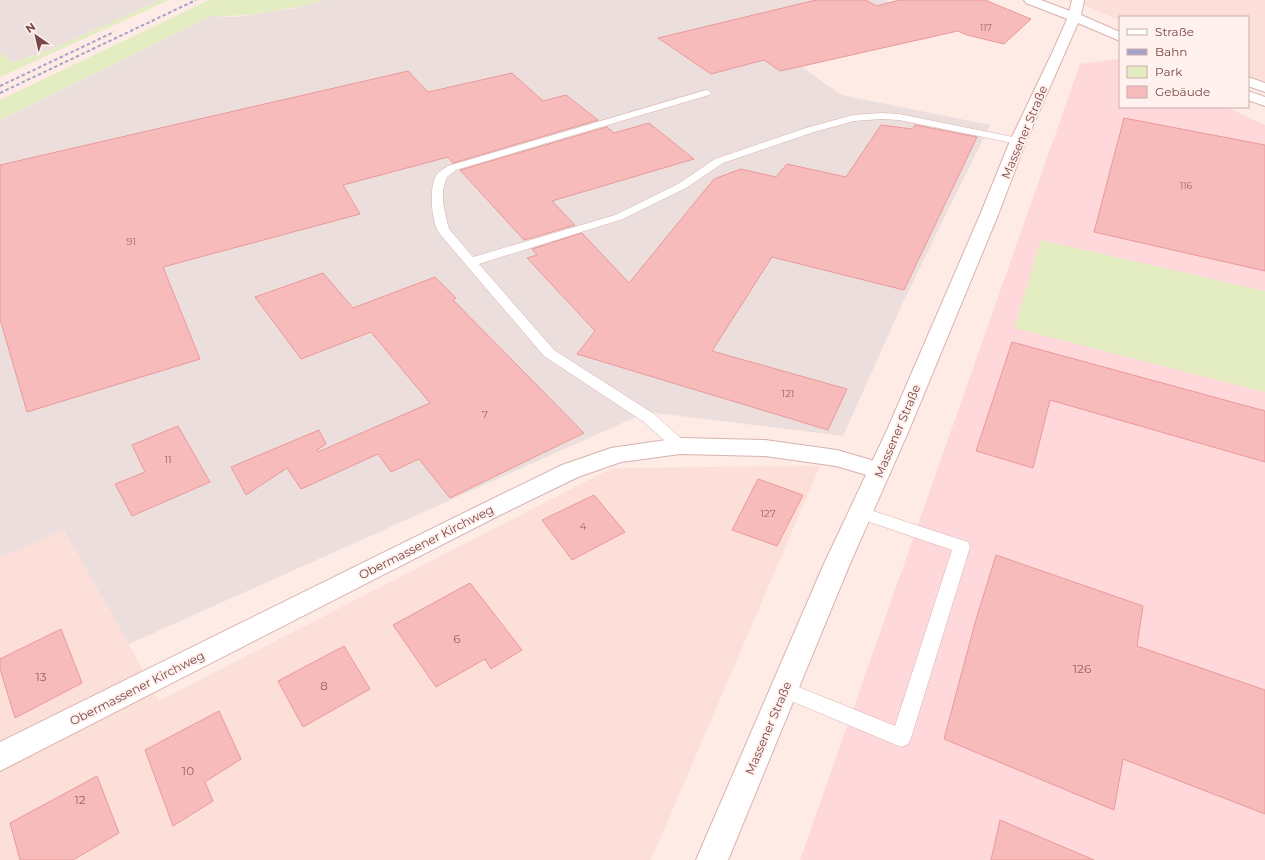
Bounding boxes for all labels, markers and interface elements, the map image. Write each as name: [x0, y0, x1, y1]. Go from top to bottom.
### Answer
north arrow: [16, 16, 56, 56]
legend: [1119, 16, 1249, 108]
text: N: [23, 19, 38, 36]
house number: 117: [980, 22, 992, 33]
text: Straße: [1155, 24, 1194, 39]
text: Bahn: [1155, 44, 1187, 59]
text: Park: [1155, 64, 1183, 79]
street label: Massener Straße: [998, 83, 1050, 181]
text: Gebäude: [1155, 84, 1210, 99]
house number: 116: [1180, 180, 1193, 191]
house number: 91: [126, 235, 136, 248]
street label: Massener Straße: [871, 382, 923, 480]
house number: 121: [782, 387, 794, 400]
house number: 7: [482, 408, 488, 421]
house number: 11: [164, 453, 172, 466]
street label: Obermassener Kirchweg: [356, 501, 496, 583]
house number: 127: [760, 507, 776, 520]
house number: 4: [580, 520, 587, 533]
house number: 6: [453, 631, 461, 646]
street label: Obermassener Kirchweg: [67, 647, 207, 729]
house number: 126: [1073, 661, 1091, 676]
house number: 13: [35, 669, 47, 684]
house number: 8: [320, 678, 328, 693]
street label: Massener Straße: [742, 679, 794, 777]
house number: 10: [182, 763, 194, 778]
house number: 12: [74, 792, 86, 807]

